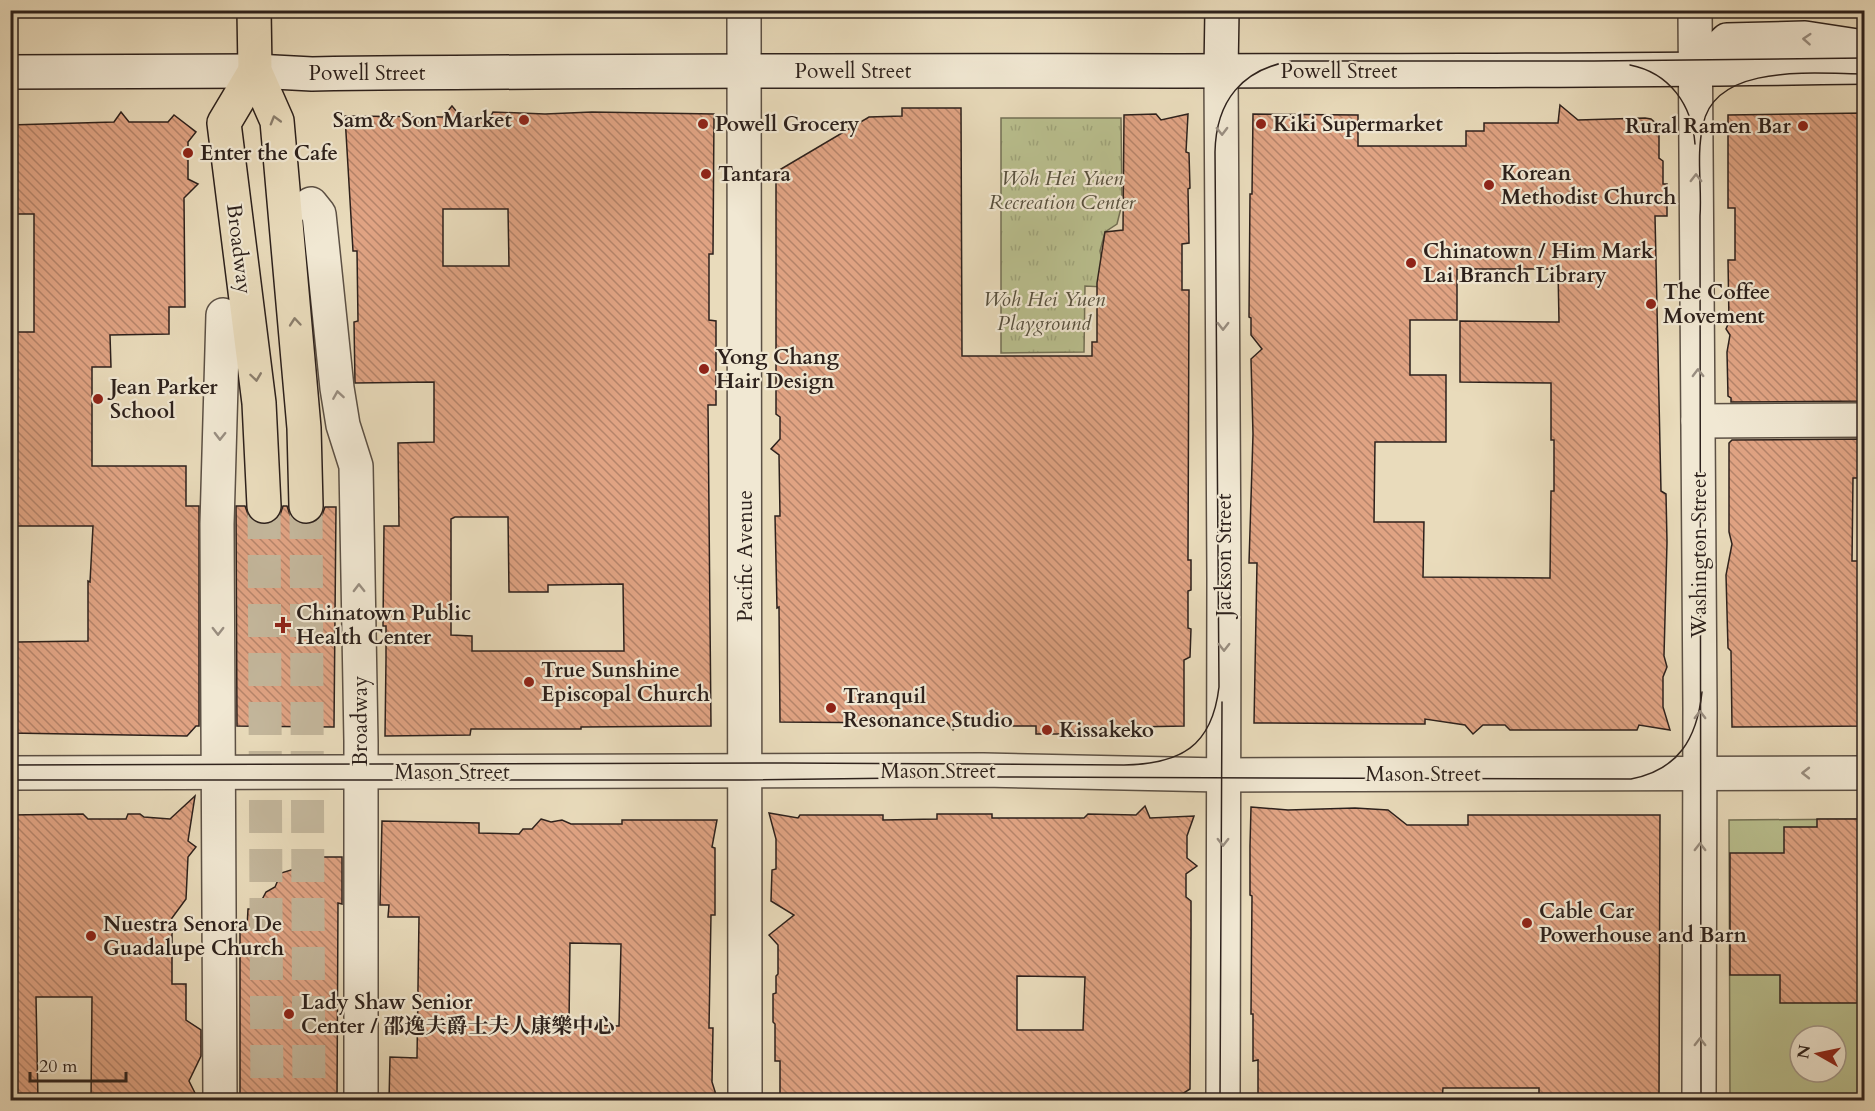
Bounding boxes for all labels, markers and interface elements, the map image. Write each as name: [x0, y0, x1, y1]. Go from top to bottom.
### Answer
one-way arrow: [1802, 33, 1811, 46]
street label: Powell Street: [795, 57, 912, 86]
street label: Powell Street: [1281, 57, 1398, 86]
street label: Powell Street: [309, 59, 426, 88]
place label: Sam & Son Market: [333, 106, 513, 135]
place label: Powell Grocery: [715, 110, 860, 139]
place label: Kiki Supermarket: [1273, 110, 1444, 139]
place label: Rural Ramen Bar: [1625, 112, 1792, 141]
marker: Sam & Son Market: [517, 113, 531, 127]
one-way arrow: [270, 115, 282, 126]
marker: Powell Grocery: [696, 117, 710, 131]
marker: Kiki Supermarket: [1254, 117, 1268, 131]
marker: Rural Ramen Bar: [1796, 119, 1810, 133]
one-way arrow: [1216, 126, 1228, 135]
place label: Enter the Cafe: [200, 139, 338, 168]
marker: Enter the Cafe: [181, 146, 195, 160]
place label: Korean Methodist Church: [1501, 159, 1676, 212]
place label: Tantara: [718, 160, 791, 189]
park label: Woh Hei Yuen Recreation Center: [989, 164, 1137, 217]
marker: Tantara: [699, 167, 713, 181]
one-way arrow: [1690, 173, 1702, 182]
marker: Korean Methodist Church: [1482, 178, 1496, 192]
street label: Broadway: [219, 202, 259, 296]
place label: Chinatown / Him Mark Lai Branch Library: [1423, 237, 1654, 290]
marker: Chinatown / Him Mark Lai Branch Library: [1404, 256, 1418, 270]
place label: The Coffee Movement: [1663, 278, 1770, 331]
park label: Woh Hei Yuen Playground: [983, 285, 1106, 338]
marker: The Coffee Movement: [1644, 297, 1658, 311]
one-way arrow: [289, 318, 302, 327]
one-way arrow: [1217, 321, 1229, 330]
place label: Yong Chang Hair Design: [716, 343, 839, 396]
marker: Yong Chang Hair Design: [697, 362, 711, 376]
one-way arrow: [1692, 368, 1704, 377]
place label: Jean Parker School: [107, 373, 218, 426]
one-way arrow: [249, 373, 262, 382]
one-way arrow: [332, 391, 345, 401]
marker: Jean Parker School: [91, 392, 105, 406]
one-way arrow: [214, 432, 226, 441]
street label: Washington Street: [1685, 471, 1714, 639]
street label: Pacific Avenue: [731, 490, 760, 622]
street label: Jackson Street: [1210, 493, 1239, 620]
one-way arrow: [353, 583, 365, 592]
place label: Chinatown Public Health Center: [296, 599, 471, 652]
marker: Chinatown Public Health Center: [274, 616, 292, 634]
one-way arrow: [212, 627, 224, 636]
one-way arrow: [1218, 642, 1230, 651]
place label: True Sunshine Episcopal Church: [541, 656, 710, 709]
marker: True Sunshine Episcopal Church: [522, 675, 536, 689]
street label: Broadway: [346, 676, 375, 766]
place label: Tranquil Resonance Studio: [843, 682, 1013, 735]
marker: Tranquil Resonance Studio: [824, 701, 838, 715]
one-way arrow: [1694, 710, 1706, 719]
place label: Kissakeko: [1059, 716, 1154, 745]
marker: Kissakeko: [1040, 723, 1054, 737]
street label: Mason Street: [880, 757, 996, 786]
street label: Mason Street: [394, 758, 510, 787]
street label: Mason Street: [1365, 760, 1481, 789]
one-way arrow: [1802, 767, 1811, 779]
one-way arrow: [1217, 837, 1230, 846]
one-way arrow: [1694, 843, 1706, 852]
place label: Cable Car Powerhouse and Barn: [1539, 897, 1747, 950]
place label: Nuestra Senora De Guadalupe Church: [103, 910, 284, 963]
marker: Cable Car Powerhouse and Barn: [1520, 916, 1534, 930]
marker: Nuestra Senora De Guadalupe Church: [84, 929, 98, 943]
place label: Lady Shaw Senior Center / 邵逸夫爵士夫人康樂中心: [301, 988, 614, 1041]
marker: Lady Shaw Senior Center / 邵逸夫爵士夫人康樂中心: [282, 1007, 296, 1021]
north arrow: [1788, 1024, 1848, 1084]
one-way arrow: [1693, 1038, 1706, 1047]
text: N: [1792, 1043, 1816, 1060]
scale bar: [30, 1045, 126, 1083]
text: 20 m: [39, 1054, 78, 1079]

